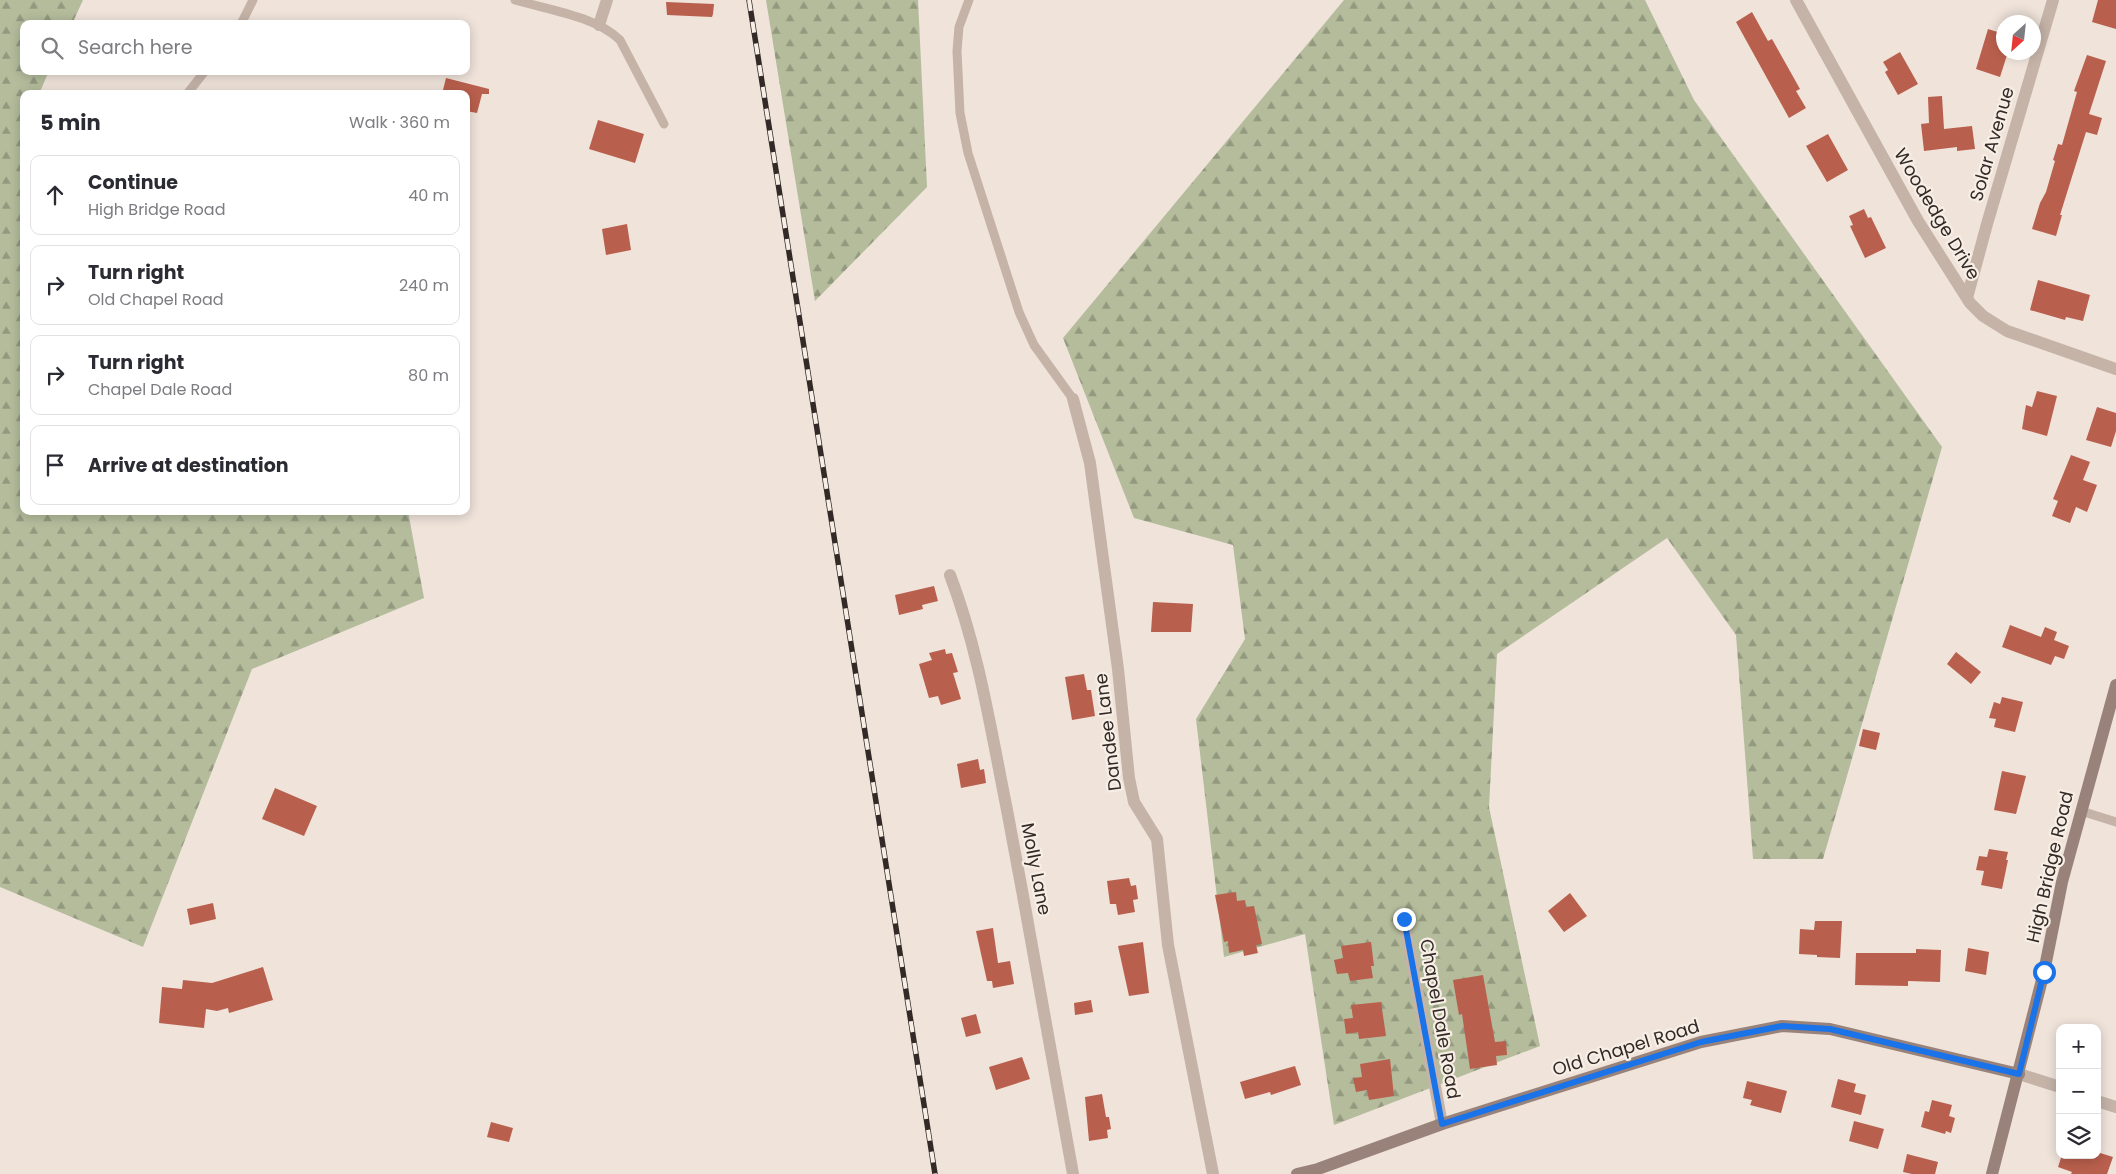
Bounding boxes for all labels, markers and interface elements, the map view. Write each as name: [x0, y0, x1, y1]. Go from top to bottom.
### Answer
north arrow: [1996, 15, 2041, 60]
search box: [20, 20, 470, 75]
icon: search: [38, 34, 66, 62]
text: Search here: [78, 34, 192, 61]
street label: Solar Avenue: [1963, 84, 2020, 204]
text: 5 min: [40, 108, 101, 137]
text: Walk · 360 m: [349, 111, 450, 134]
street label: Woodedge Drive: [1888, 143, 1987, 284]
text: Continue: [88, 169, 178, 196]
icon: ahead: [41, 181, 69, 209]
text: 40 m: [408, 184, 449, 207]
text: High Bridge Road: [88, 198, 225, 221]
text: Turn right: [88, 259, 184, 286]
icon: right: [41, 271, 69, 299]
text: 240 m: [399, 274, 449, 297]
text: Old Chapel Road: [88, 288, 224, 311]
text: Turn right: [88, 349, 184, 376]
icon: right: [41, 361, 69, 389]
text: 80 m: [408, 364, 449, 387]
text: Chapel Dale Road: [88, 378, 232, 401]
icon: arrive: [41, 451, 69, 479]
text: Arrive at destination: [88, 452, 289, 479]
street label: Dandee Lane: [1088, 672, 1127, 792]
street label: High Bridge Road: [2020, 789, 2079, 945]
street label: Molly Lane: [1015, 821, 1058, 917]
route end: [1393, 908, 1416, 931]
street label: Chapel Dale Road: [1414, 937, 1467, 1101]
route start: [2033, 961, 2056, 984]
street label: Old Chapel Road: [1549, 1013, 1702, 1082]
map controls: [2056, 1024, 2101, 1159]
button: +: [2056, 1024, 2101, 1069]
button: −: [2056, 1069, 2101, 1114]
button: layers: [2056, 1114, 2101, 1159]

